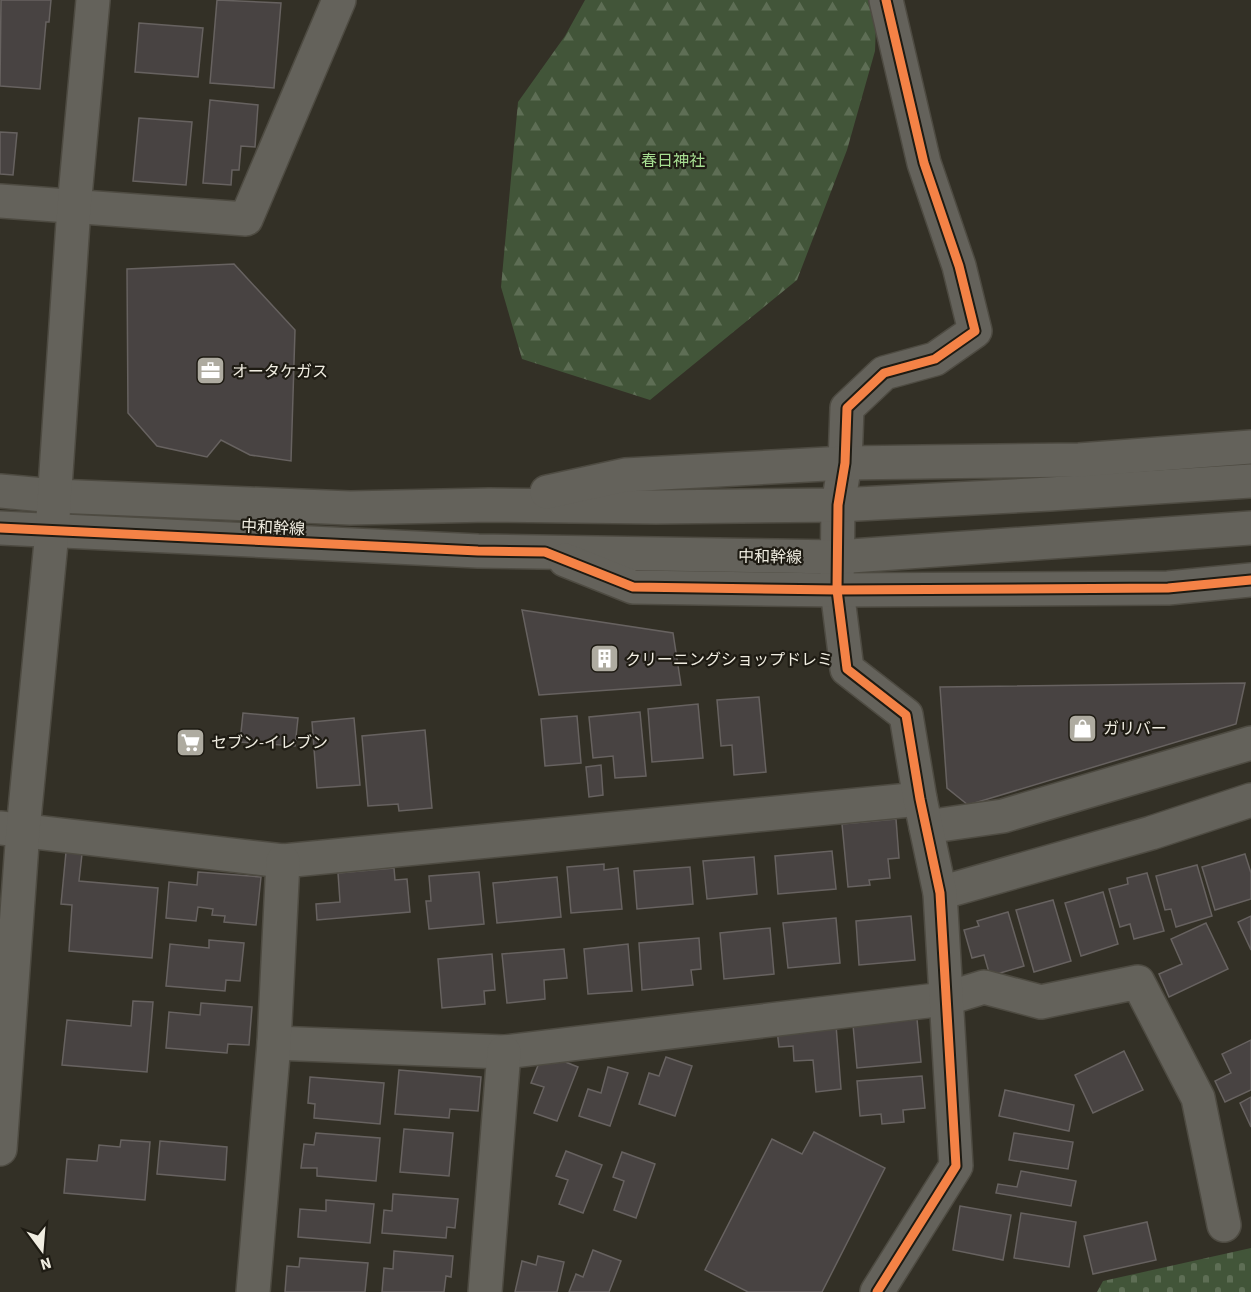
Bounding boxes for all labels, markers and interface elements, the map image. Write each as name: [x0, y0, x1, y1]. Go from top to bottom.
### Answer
park label: 春日神社: [641, 150, 705, 172]
office icon: オータケガス: [195, 355, 227, 387]
place label: オータケガス: [232, 361, 328, 383]
street label: 中和幹線: [240, 515, 305, 541]
street label: 中和幹線: [738, 545, 802, 569]
building icon: クリーニングショップドレミ: [588, 643, 620, 675]
place label: クリーニングショップドレミ: [625, 649, 833, 671]
shop icon: ガリバー: [1066, 712, 1098, 744]
place label: ガリバー: [1103, 718, 1167, 740]
supermarket icon: セブン-イレブン: [174, 726, 206, 758]
place label: セブン-イレブン: [211, 732, 328, 754]
north arrow: [12, 1220, 72, 1280]
text: N: [38, 1251, 54, 1275]

